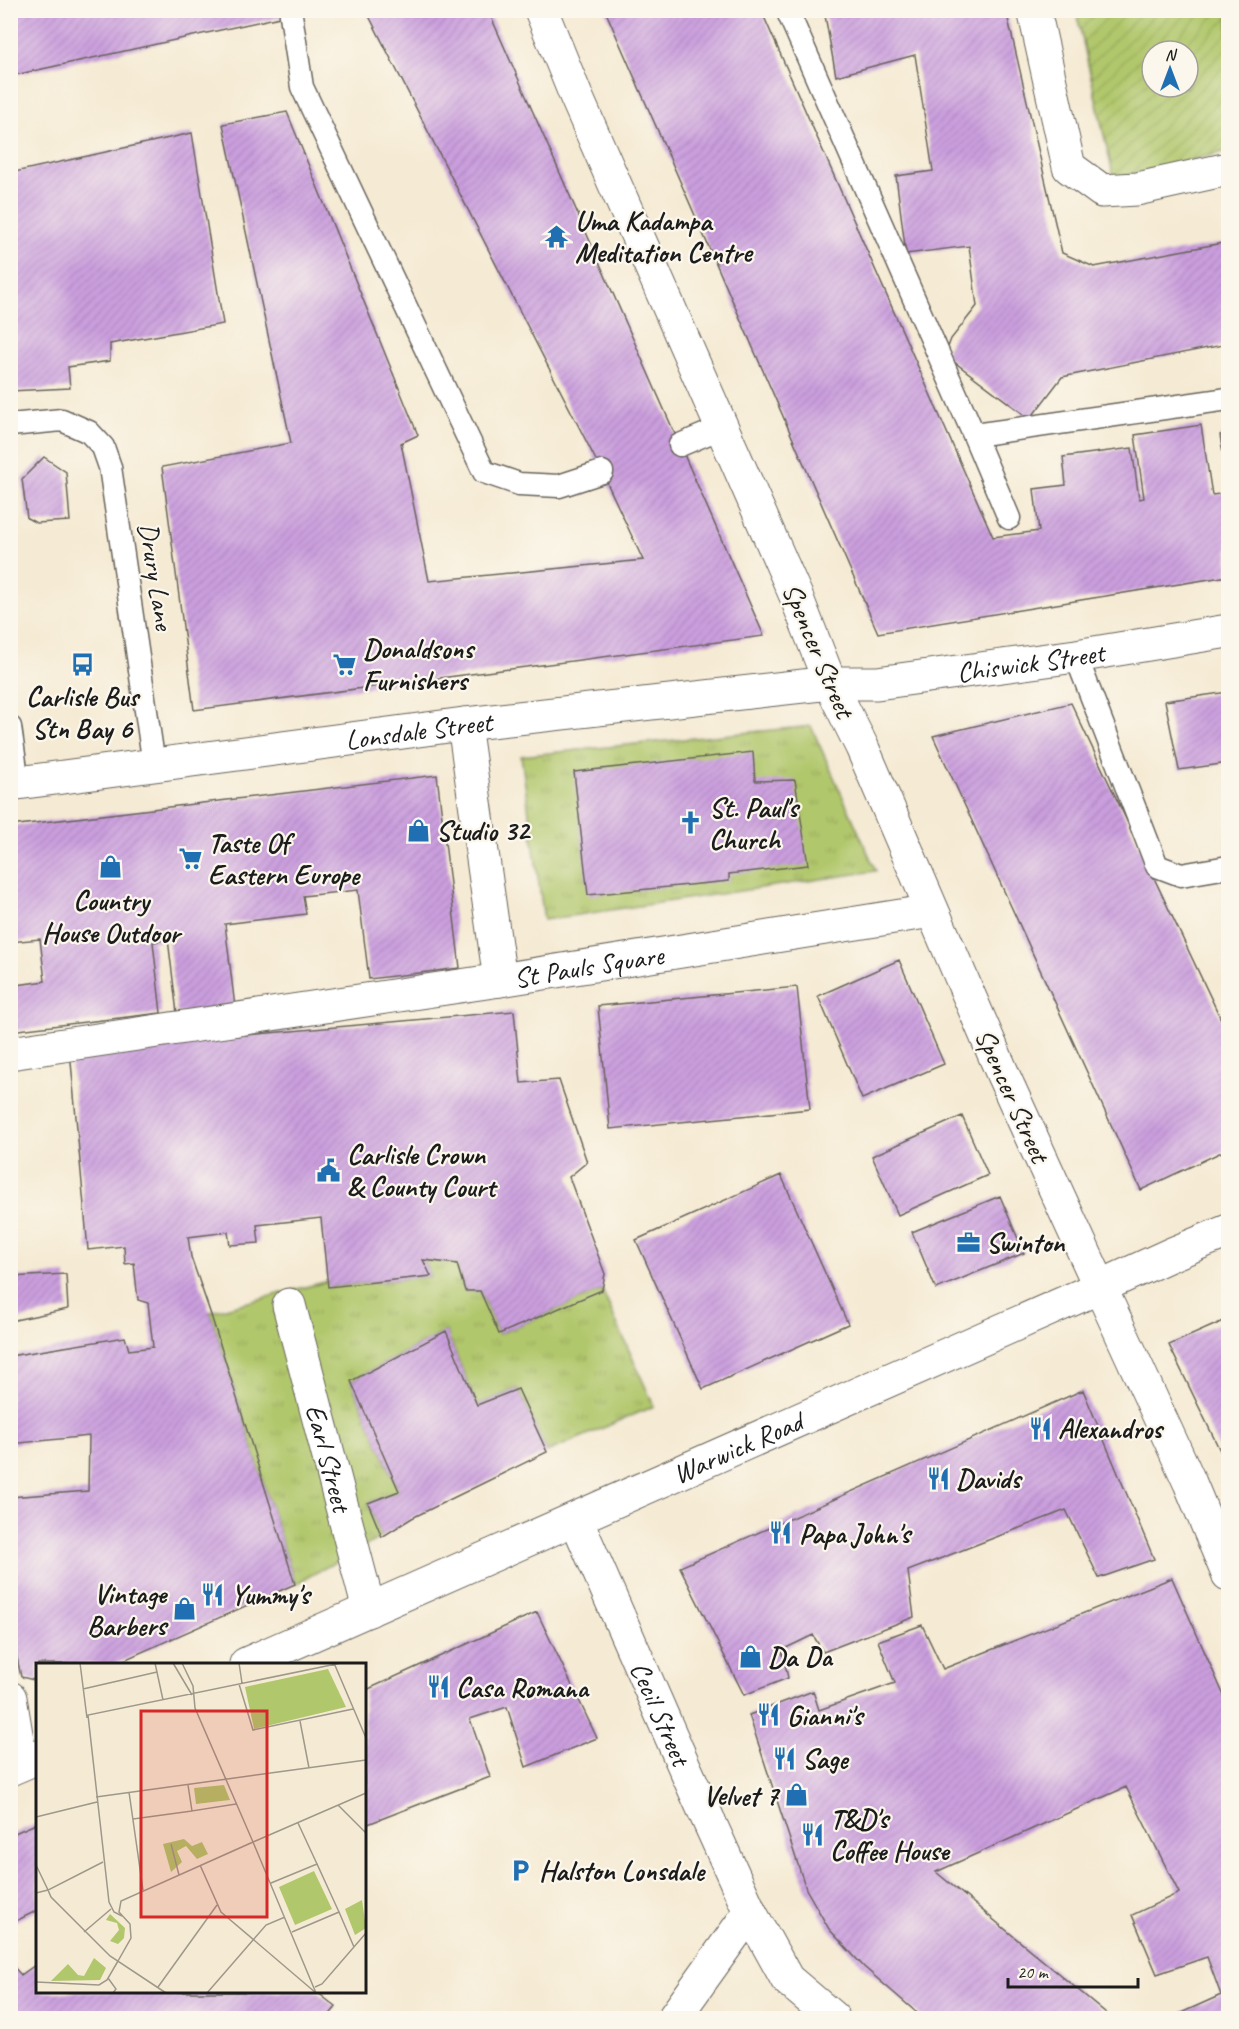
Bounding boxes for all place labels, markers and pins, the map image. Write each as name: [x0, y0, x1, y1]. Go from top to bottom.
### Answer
place label: Uma Kadampa Meditation Centre: [575, 203, 754, 270]
temple icon: Uma Kadampa Meditation Centre: [544, 223, 570, 249]
place label: Donaldsons Furnishers: [363, 631, 476, 698]
bus stop icon: Carlisle Bus Stn Bay 6: [69, 651, 95, 677]
supermarket icon: Donaldsons Furnishers: [332, 651, 358, 677]
place label: Carlisle Bus Stn Bay 6: [26, 679, 141, 746]
place label: St. Paul's Church: [709, 790, 801, 857]
church icon: St. Paul's Church: [678, 810, 704, 836]
place label: Studio 32: [436, 813, 531, 848]
shop icon: Studio 32: [405, 817, 431, 843]
place label: Taste Of Eastern Europe: [208, 825, 362, 892]
supermarket icon: Taste Of Eastern Europe: [177, 845, 203, 871]
shop icon: Country House Outdoor: [98, 854, 124, 880]
place label: Country House Outdoor: [42, 883, 183, 950]
place label: Carlisle Crown & County Court: [347, 1137, 499, 1204]
public building icon: Carlisle Crown & County Court: [316, 1157, 342, 1183]
place label: Swinton: [986, 1225, 1066, 1260]
office icon: Swinton: [955, 1229, 981, 1255]
place label: Alexandros: [1058, 1411, 1165, 1446]
restaurant icon: Alexandros: [1027, 1415, 1053, 1441]
place label: Davids: [956, 1461, 1023, 1496]
restaurant icon: Davids: [925, 1465, 951, 1491]
place label: Papa John's: [799, 1516, 913, 1551]
restaurant icon: Papa John's: [768, 1520, 794, 1546]
place label: Vintage Barbers: [87, 1576, 169, 1643]
place label: Yummy's: [231, 1577, 313, 1612]
restaurant icon: Yummy's: [200, 1581, 226, 1607]
shop icon: Vintage Barbers: [171, 1596, 197, 1622]
place label: Da Da: [768, 1639, 834, 1674]
shop icon: Da Da: [737, 1643, 763, 1669]
place label: Casa Romana: [456, 1670, 590, 1705]
restaurant icon: Casa Romana: [425, 1674, 451, 1700]
place label: Gianni's: [787, 1698, 866, 1733]
restaurant icon: Gianni's: [756, 1702, 782, 1728]
place label: Sage: [802, 1741, 850, 1776]
restaurant icon: Sage: [771, 1745, 797, 1771]
place label: Velvet 7: [703, 1778, 781, 1813]
shop icon: Velvet 7: [783, 1782, 809, 1808]
place label: T&D's Coffee House: [830, 1801, 951, 1868]
restaurant icon: T&D's Coffee House: [799, 1821, 825, 1847]
place label: Halston Lonsdale: [539, 1853, 707, 1888]
parking icon: Halston Lonsdale: [508, 1857, 534, 1883]

